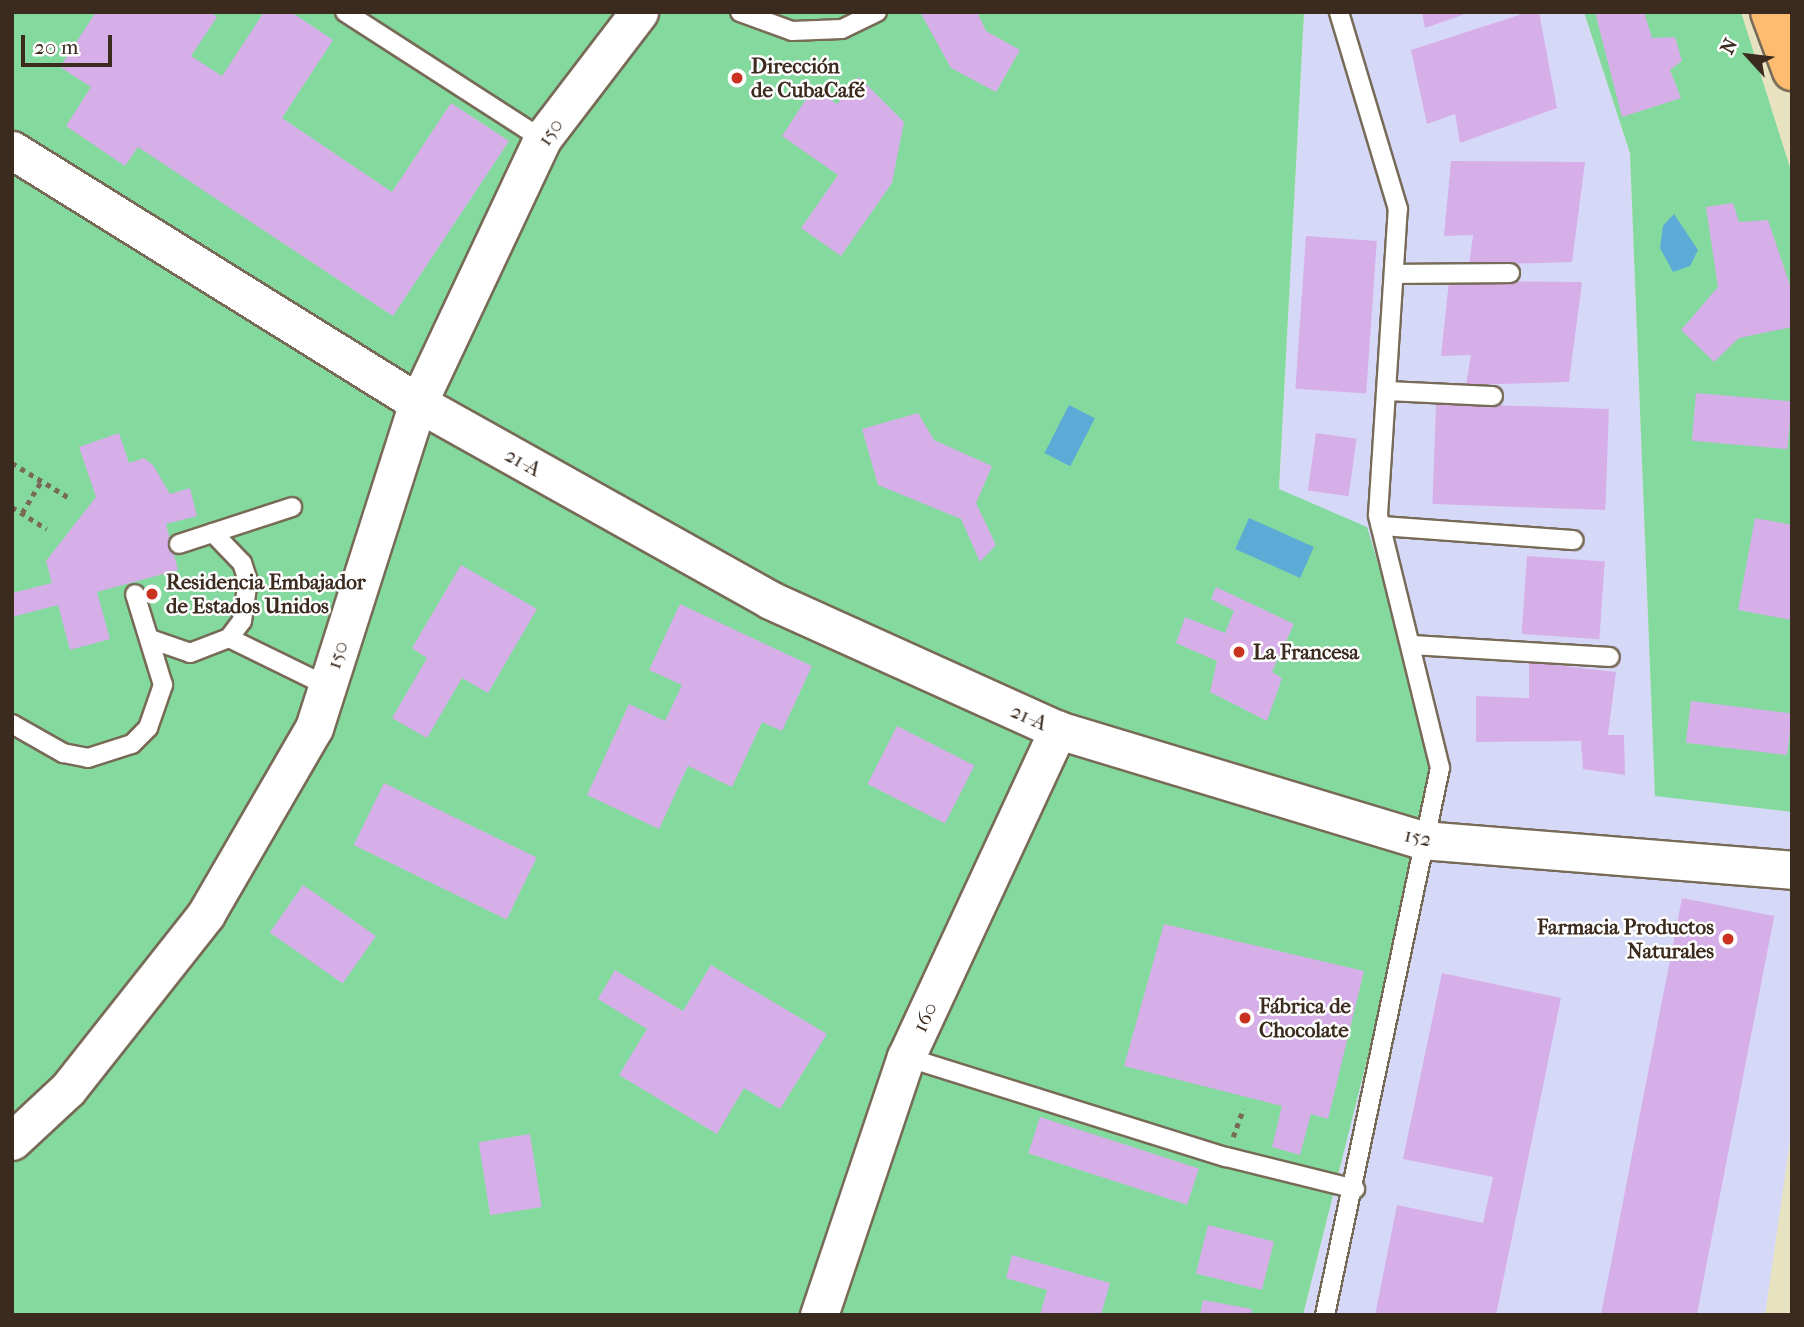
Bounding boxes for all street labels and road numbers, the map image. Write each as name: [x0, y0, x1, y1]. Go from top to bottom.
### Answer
street label: 150: [532, 113, 568, 151]
street label: 21-A: [501, 442, 545, 482]
street label: 150: [321, 638, 353, 672]
street label: 21-A: [1007, 698, 1051, 736]
street label: 152: [1402, 822, 1434, 852]
street label: 160: [907, 998, 943, 1036]

